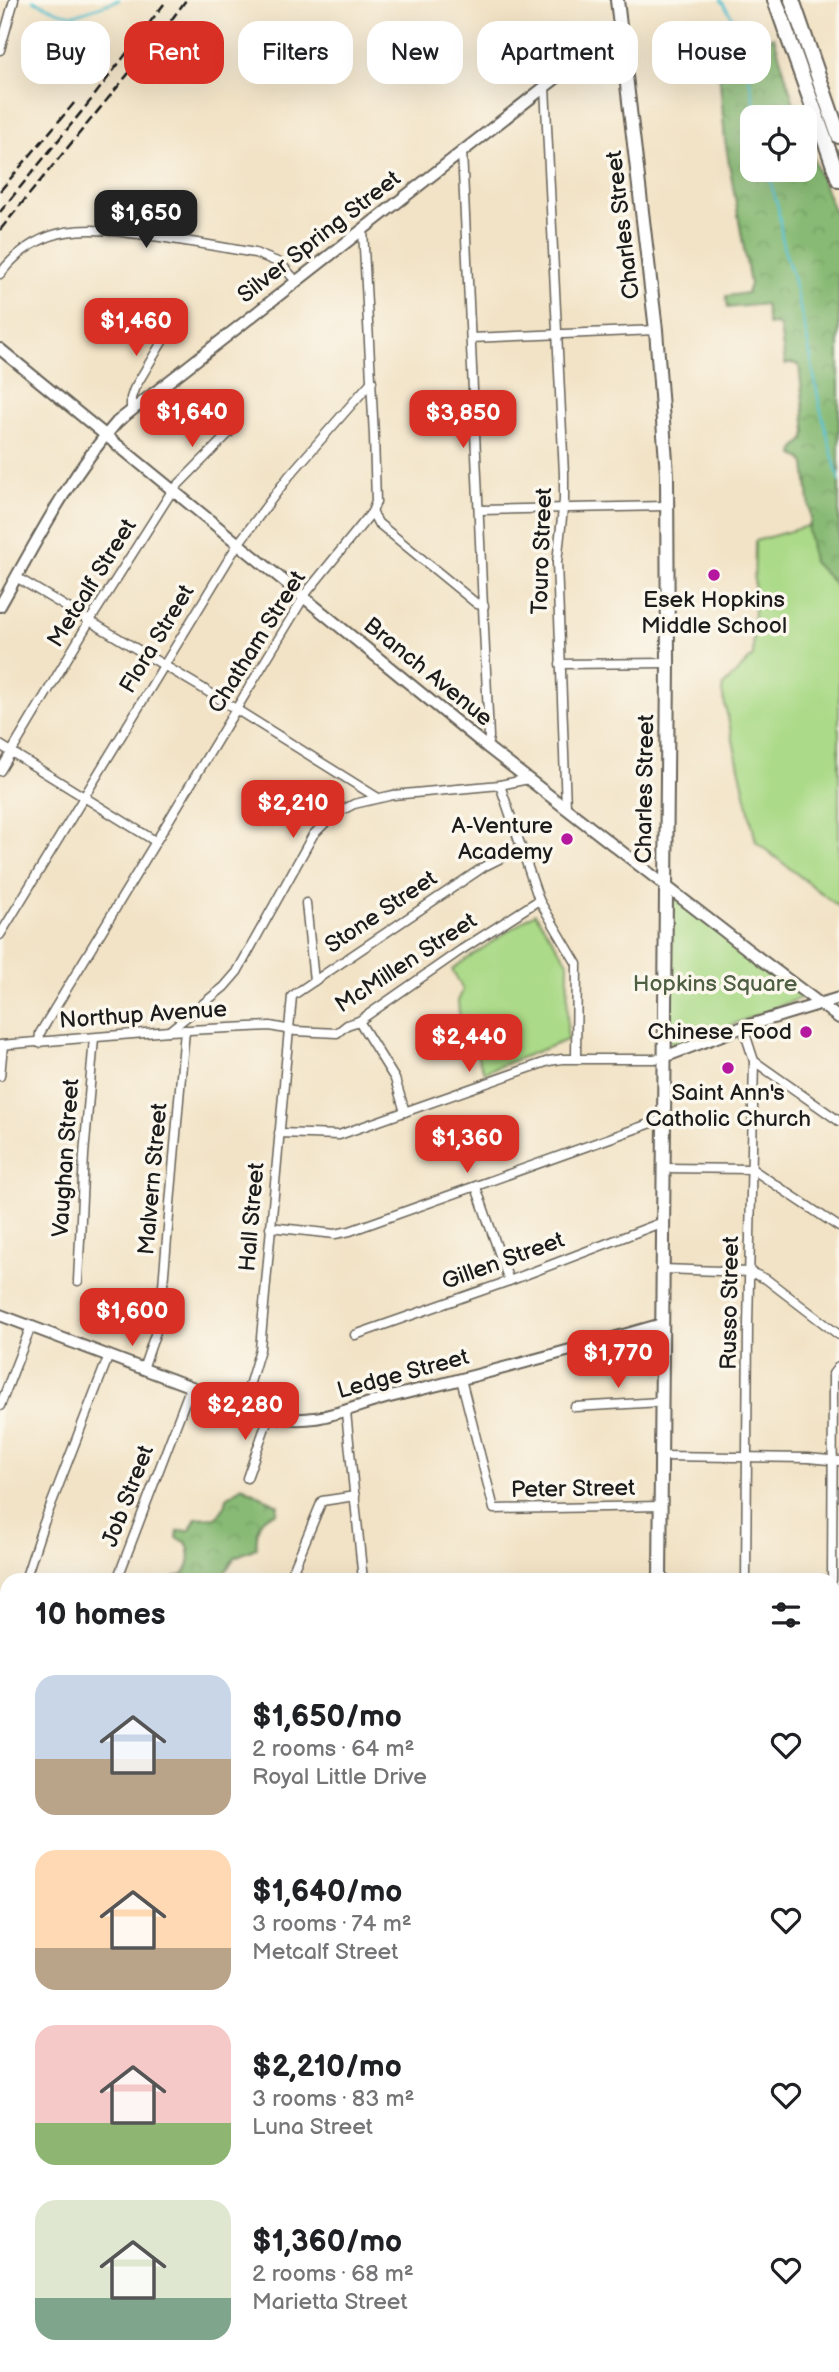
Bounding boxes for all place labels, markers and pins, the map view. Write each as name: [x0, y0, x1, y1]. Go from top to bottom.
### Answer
pin: $1,650: [89, 190, 203, 250]
pin: $1,460: [79, 298, 193, 358]
pin: $1,640: [135, 390, 249, 449]
pin: $3,850: [406, 391, 520, 450]
marker: Esek Hopkins Middle School: [706, 567, 722, 583]
place label: Esek Hopkins Middle School: [641, 586, 787, 640]
pin: $2,210: [236, 780, 350, 840]
place label: A-Venture Academy: [451, 812, 554, 866]
marker: A-Venture Academy: [559, 831, 575, 847]
pin: $2,440: [412, 1014, 526, 1074]
place label: Chinese Food: [647, 1018, 792, 1046]
marker: Chinese Food: [798, 1024, 814, 1040]
marker: Saint Ann's Catholic Church: [720, 1060, 736, 1076]
place label: Saint Ann's Catholic Church: [645, 1079, 811, 1133]
pin: $1,360: [410, 1116, 524, 1175]
pin: $1,600: [75, 1288, 189, 1348]
pin: $1,770: [561, 1330, 675, 1390]
pin: $2,280: [188, 1382, 302, 1442]

